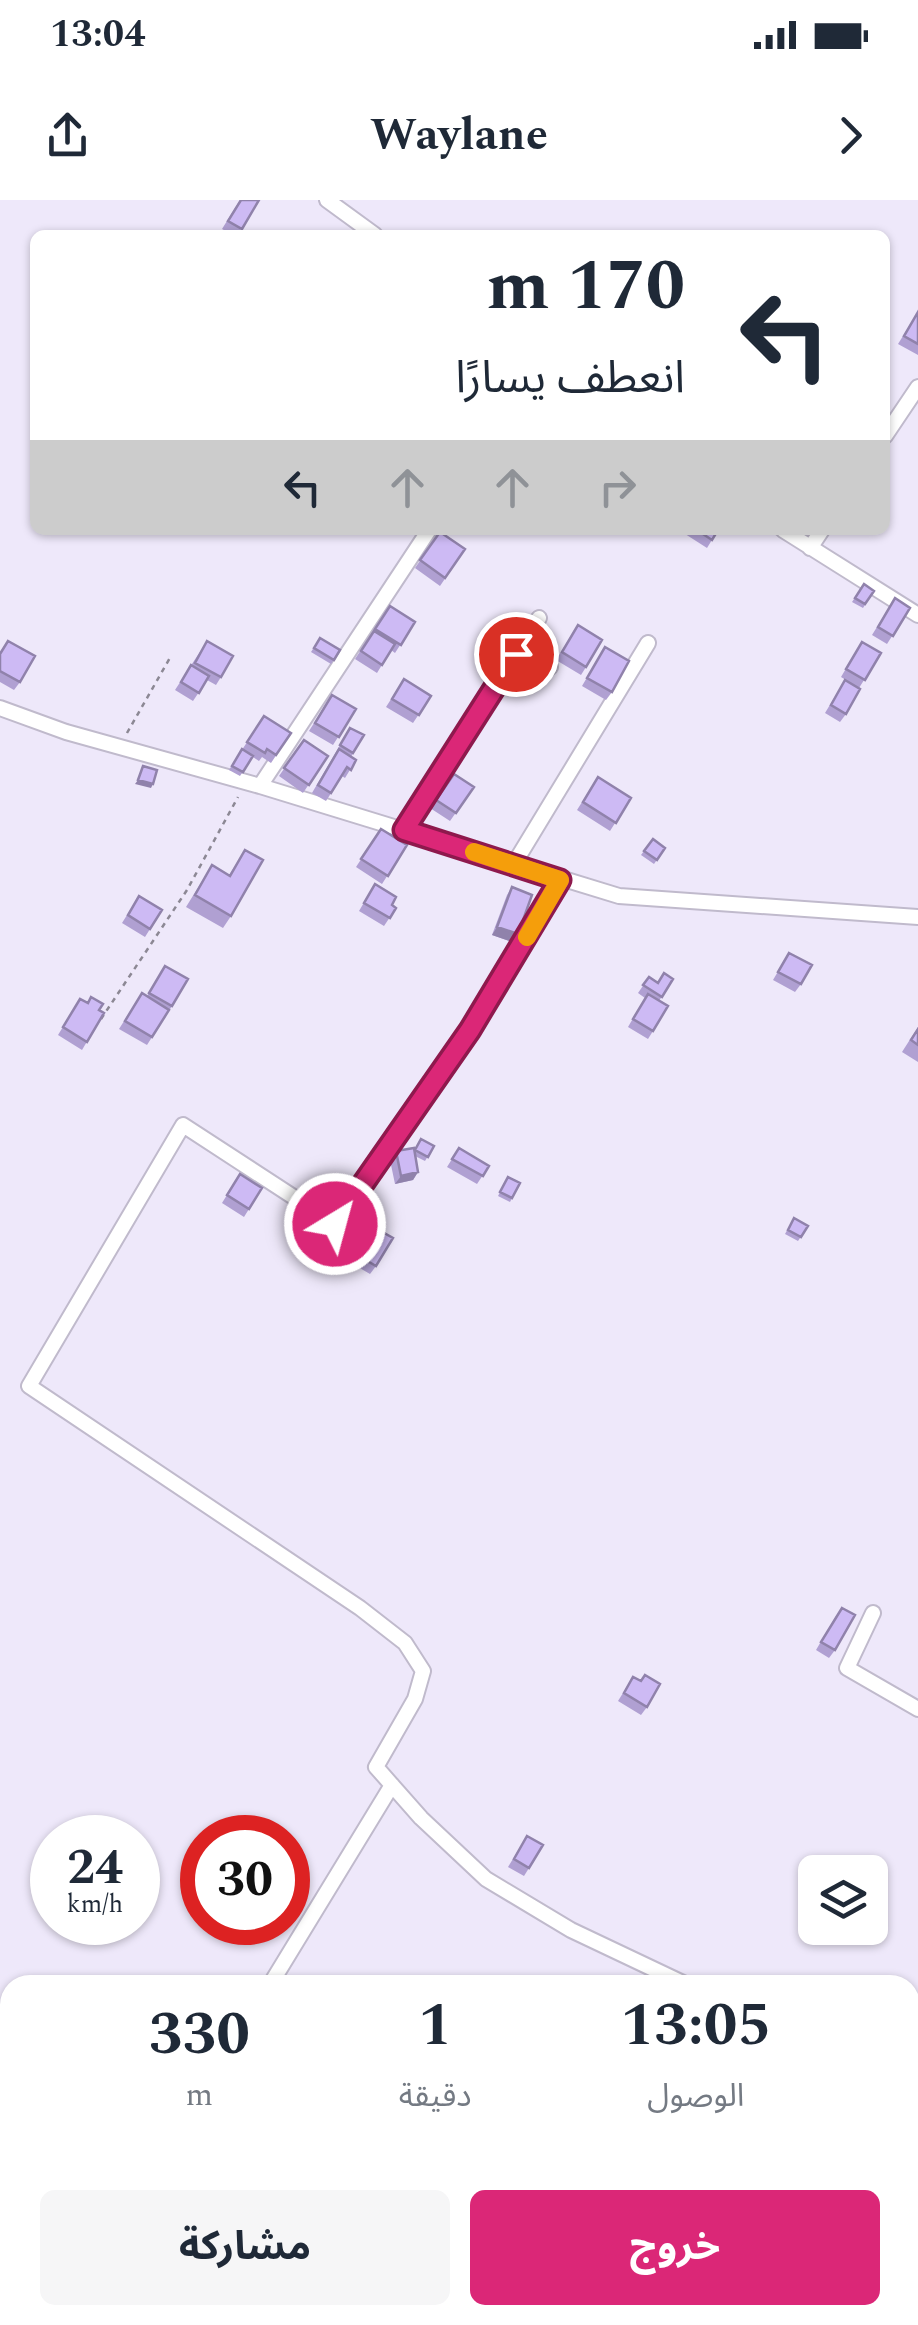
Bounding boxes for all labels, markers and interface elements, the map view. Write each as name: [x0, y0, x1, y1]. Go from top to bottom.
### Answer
text: 13:04: [50, 6, 145, 64]
text: Waylane: [370, 101, 548, 170]
icon: share: [40, 108, 95, 163]
icon: forward: [823, 108, 878, 163]
text: 170 m: [487, 234, 685, 340]
icon: left: [720, 270, 850, 400]
text: انعطف يسارًا: [455, 344, 685, 413]
icon: left: [275, 460, 330, 515]
icon: ahead: [380, 460, 435, 515]
icon: ahead: [485, 460, 540, 515]
icon: right: [590, 460, 645, 515]
pin: [474, 612, 559, 697]
icon: arrive: [489, 627, 544, 682]
position arrow: [283, 1172, 387, 1276]
speed limit sign: 30: [180, 1815, 310, 1945]
text: 24: [67, 1830, 123, 1906]
map controls: [798, 1855, 888, 1945]
button: layers: [798, 1855, 888, 1945]
text: km/h: [67, 1886, 123, 1924]
text: 1: [418, 1980, 452, 2072]
text: 13:05: [620, 1980, 771, 2072]
text: 330: [149, 1989, 250, 2081]
text: m: [186, 2071, 213, 2120]
text: دقيقة: [399, 2072, 472, 2121]
text: الوصول: [647, 2072, 744, 2121]
button: مشاركة: [40, 2190, 450, 2305]
button: خروج: [470, 2190, 880, 2305]

